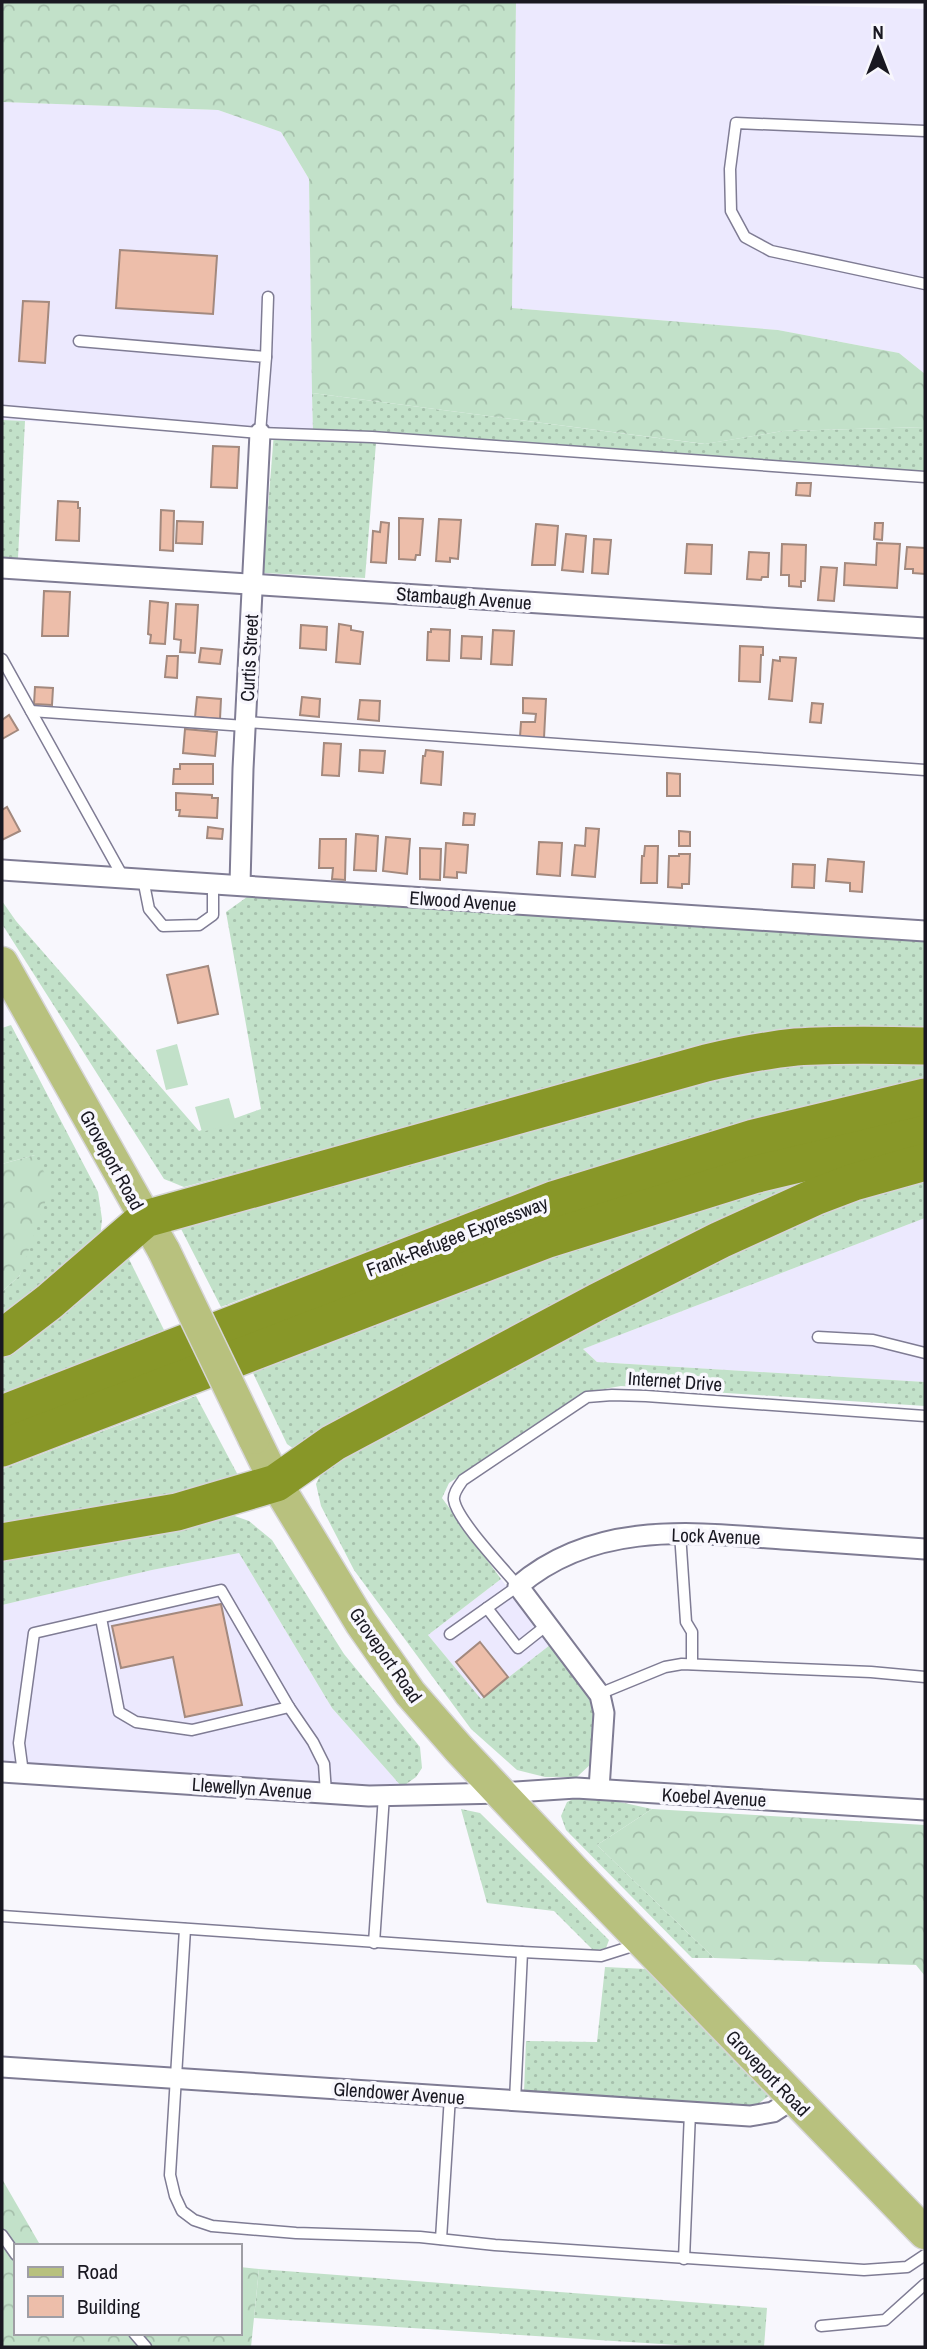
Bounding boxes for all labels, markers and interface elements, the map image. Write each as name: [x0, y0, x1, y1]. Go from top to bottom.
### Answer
north arrow: [843, 14, 913, 84]
text: N: [872, 19, 884, 45]
street label: Stambaugh Avenue: [395, 580, 533, 616]
street label: Curtis Street: [234, 613, 264, 702]
street label: Elwood Avenue: [409, 884, 517, 918]
street label: Groveport Road: [74, 1105, 150, 1215]
street label: Frank-Refugee Expressway: [363, 1189, 552, 1283]
street label: Internet Drive: [627, 1365, 723, 1397]
street label: Lock Avenue: [671, 1521, 761, 1551]
street label: Groveport Road: [344, 1602, 428, 1708]
street label: Llewellyn Avenue: [191, 1771, 313, 1805]
street label: Koebel Avenue: [661, 1781, 767, 1813]
street label: Groveport Road: [720, 2024, 816, 2122]
street label: Glendower Avenue: [333, 2075, 465, 2111]
legend: [14, 2244, 242, 2335]
text: Road: [77, 2257, 118, 2286]
text: Building: [77, 2292, 141, 2321]

